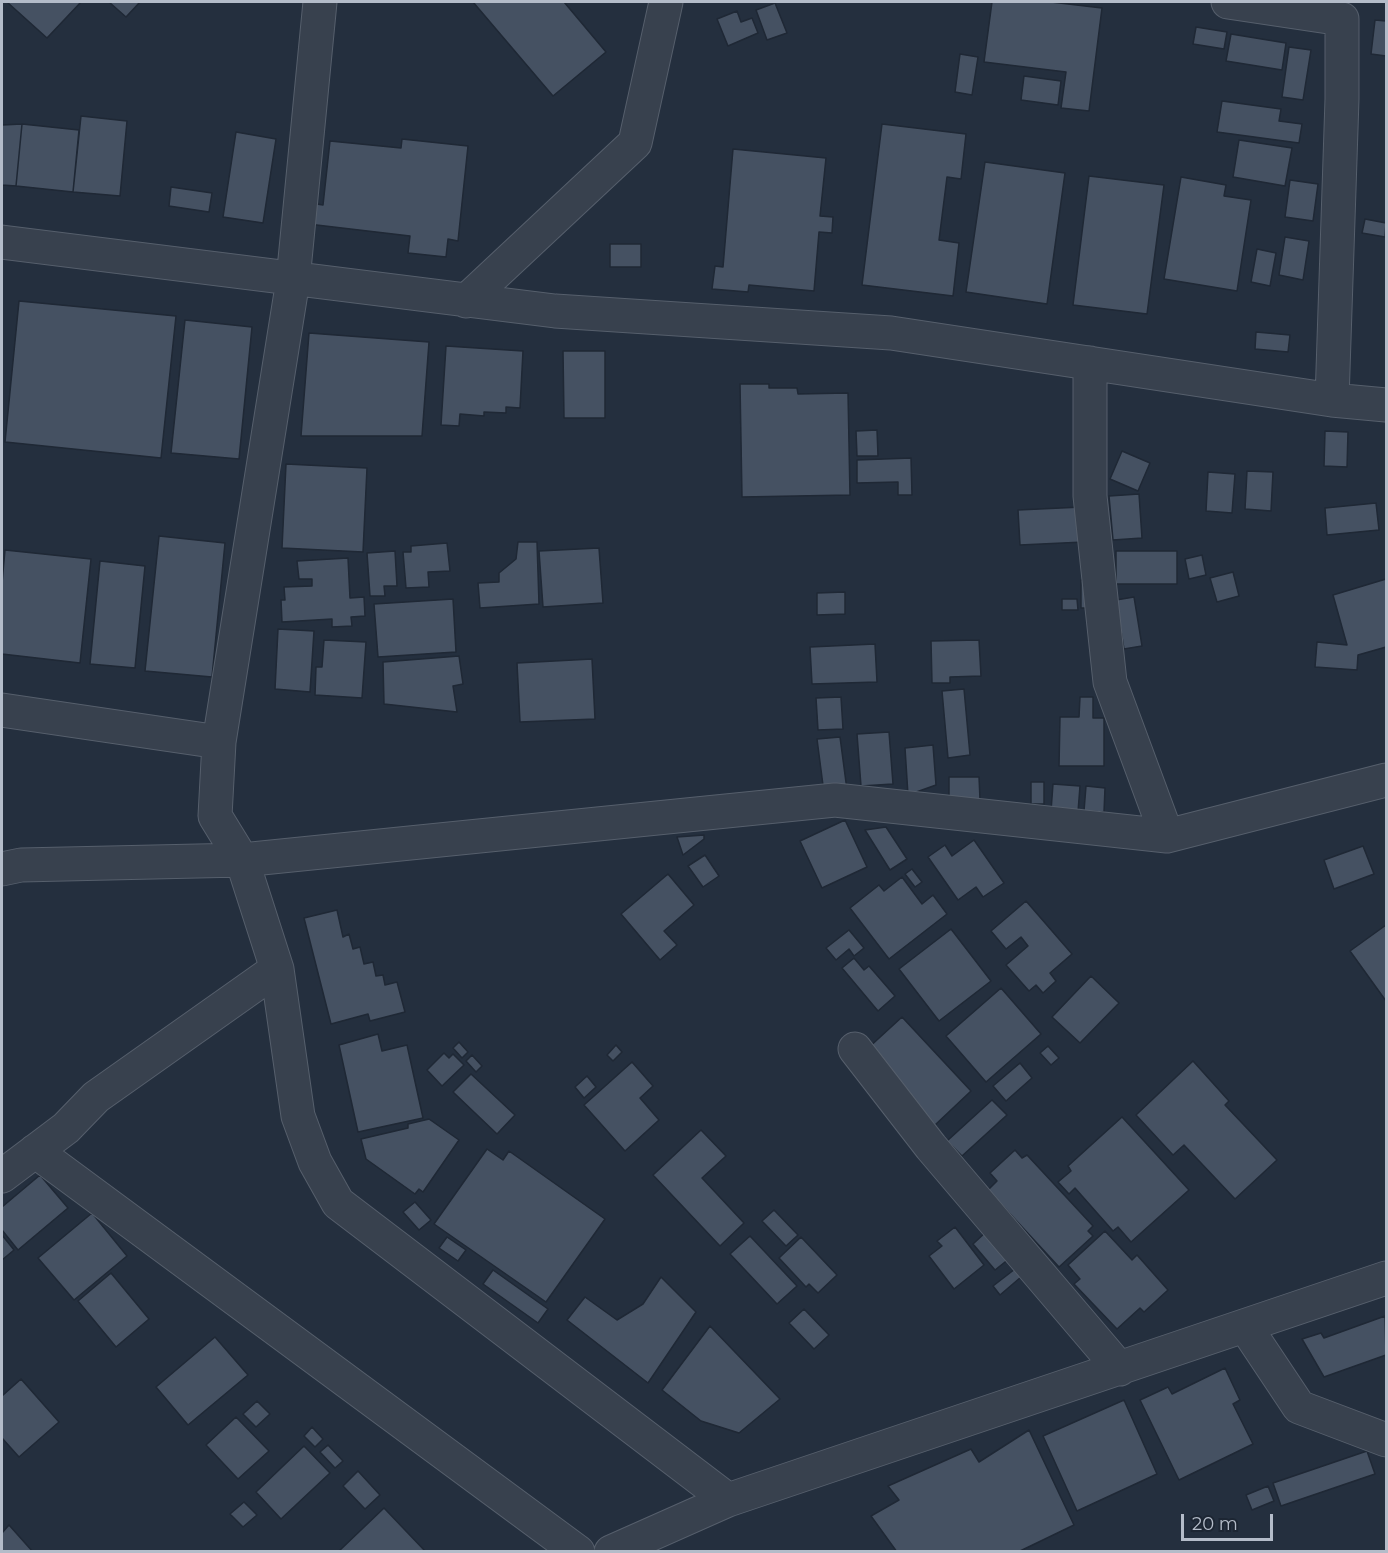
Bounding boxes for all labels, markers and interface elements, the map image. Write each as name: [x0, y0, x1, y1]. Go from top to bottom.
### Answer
scale bar: [1184, 1502, 1276, 1540]
text: 20 m: [1192, 1513, 1238, 1535]

